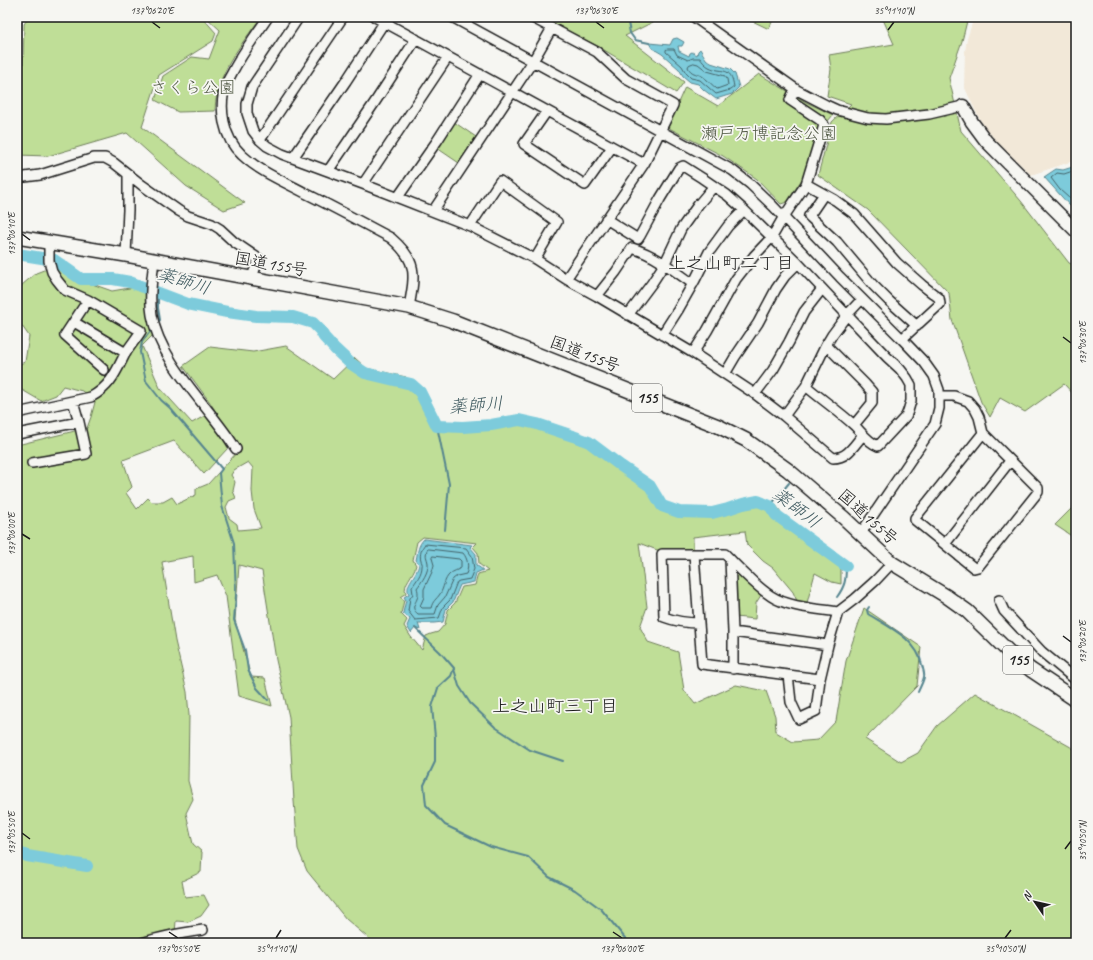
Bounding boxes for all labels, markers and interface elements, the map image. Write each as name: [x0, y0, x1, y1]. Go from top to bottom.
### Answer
text: 137°06'20"E: [130, 4, 175, 17]
text: 137°06'30"E: [574, 4, 619, 17]
text: 35°11'10"N: [874, 4, 916, 17]
park label: さくら公園: [151, 77, 236, 98]
park label: 瀬戸万博記念公園: [701, 123, 837, 144]
text: 137°06'10"E: [5, 211, 18, 256]
street label: 国道155号: [233, 247, 309, 281]
district label: 上之山町二丁目: [668, 252, 794, 274]
water label: 薬師川: [155, 263, 213, 299]
text: 137°06'30"E: [1076, 320, 1089, 365]
street label: 国道155号: [547, 331, 623, 377]
road number: 155: [632, 384, 662, 412]
water label: 薬師川: [448, 392, 504, 418]
water label: 薬師川: [769, 483, 825, 533]
street label: 国道155号: [833, 484, 903, 550]
text: 137°06'00"E: [5, 511, 18, 556]
text: 137°06'20"E: [1076, 619, 1089, 664]
road number: 155: [1003, 646, 1033, 674]
district label: 上之山町三丁目: [492, 695, 618, 717]
text: 137°05'50"E: [5, 810, 18, 855]
text: 35°10'50"N: [1076, 819, 1089, 861]
north arrow: [1015, 882, 1055, 922]
text: N: [1019, 888, 1036, 903]
text: 137°05'50"E: [156, 942, 201, 955]
text: 35°11'10"N: [256, 942, 298, 955]
text: 137°06'00"E: [600, 942, 645, 955]
text: 35°10'50"N: [985, 942, 1027, 955]

